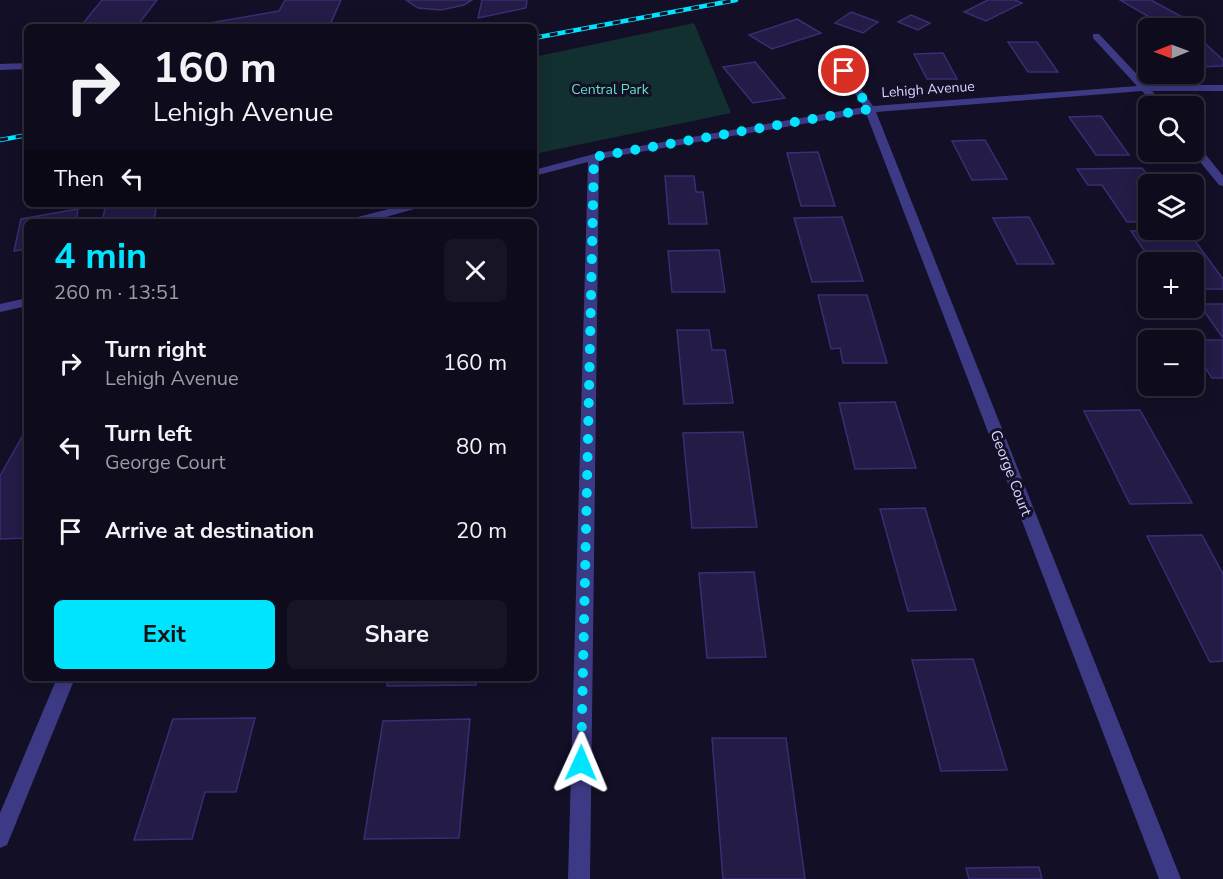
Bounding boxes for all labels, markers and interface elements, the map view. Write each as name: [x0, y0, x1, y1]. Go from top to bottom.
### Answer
north arrow: [1138, 18, 1204, 84]
map controls: [1138, 18, 1204, 396]
text: 160 m: [153, 40, 277, 97]
pin: [818, 45, 869, 96]
icon: right: [54, 48, 132, 126]
icon: arrive: [827, 54, 860, 87]
street label: Lehigh Avenue: [881, 77, 975, 102]
park label: Central Park: [571, 80, 650, 99]
text: Lehigh Avenue: [153, 94, 333, 131]
button: search: [1138, 96, 1204, 162]
icon: left: [116, 162, 149, 195]
text: Then: [54, 164, 104, 194]
button: layers: [1138, 174, 1204, 240]
text: 4 min: [54, 232, 147, 281]
button: close: [444, 239, 507, 302]
button: +: [1138, 252, 1204, 318]
text: 260 m · 13:51: [54, 279, 180, 306]
button: −: [1138, 330, 1204, 396]
text: Turn right: [105, 335, 206, 365]
icon: right: [54, 347, 87, 380]
text: 160 m: [443, 348, 507, 378]
text: Lehigh Avenue: [105, 365, 239, 392]
text: Turn left: [105, 419, 192, 449]
street label: George Court: [985, 427, 1037, 520]
icon: left: [54, 431, 87, 464]
text: 80 m: [456, 432, 507, 462]
text: George Court: [105, 449, 226, 476]
icon: arrive: [54, 515, 87, 548]
text: Arrive at destination: [105, 516, 314, 546]
text: 20 m: [456, 516, 507, 546]
button: Exit: [54, 600, 275, 669]
button: Share: [287, 600, 507, 669]
position arrow: [549, 731, 613, 795]

